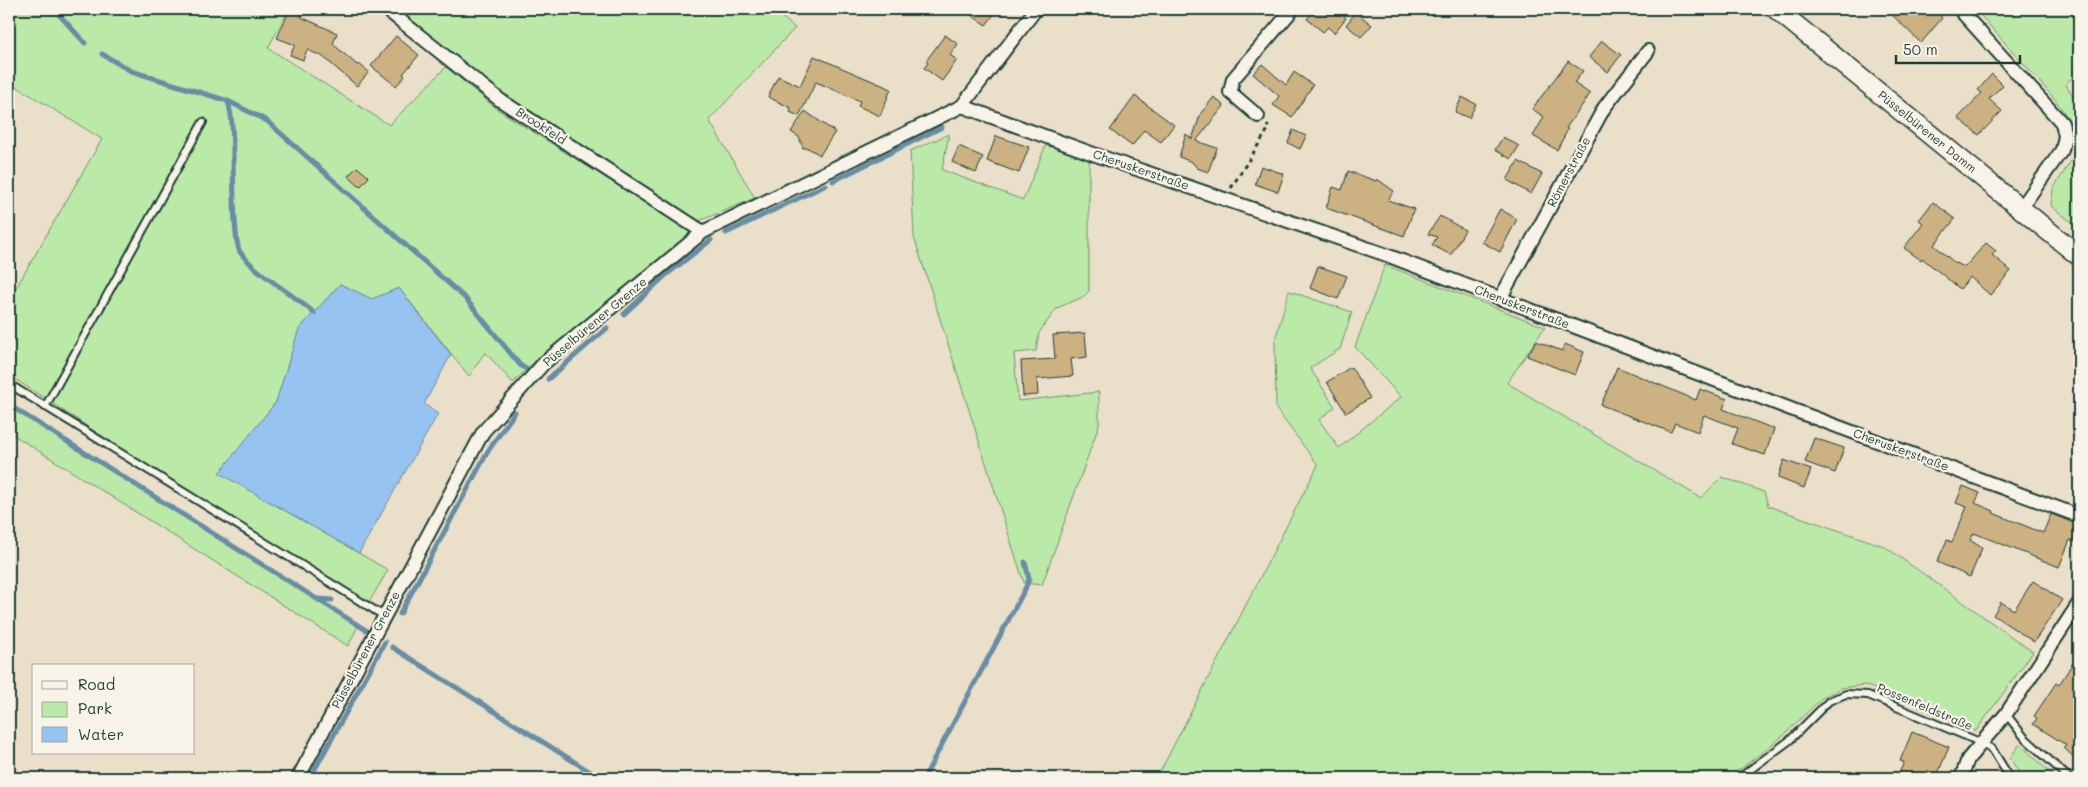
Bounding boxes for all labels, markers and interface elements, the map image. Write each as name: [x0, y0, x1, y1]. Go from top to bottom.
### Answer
scale bar: [1896, 32, 2019, 64]
text: 50 m: [1903, 39, 1938, 59]
street label: Püsselbürener Damm: [1875, 86, 1980, 176]
street label: Brookfeld: [513, 103, 570, 148]
street label: Römerstraße: [1543, 134, 1593, 209]
street label: Cheruskerstraße: [1091, 145, 1192, 193]
street label: Püsselbürener Grenze: [539, 273, 650, 369]
street label: Cheruskerstraße: [1472, 281, 1572, 332]
street label: Cheruskerstraße: [1851, 424, 1951, 474]
street label: Püsselbürener Grenze: [327, 588, 403, 711]
legend: [32, 664, 195, 754]
text: Road: [78, 674, 115, 694]
street label: Possenfeldstraße: [1875, 679, 1976, 733]
text: Park: [78, 698, 112, 718]
text: Water: [78, 724, 124, 744]

